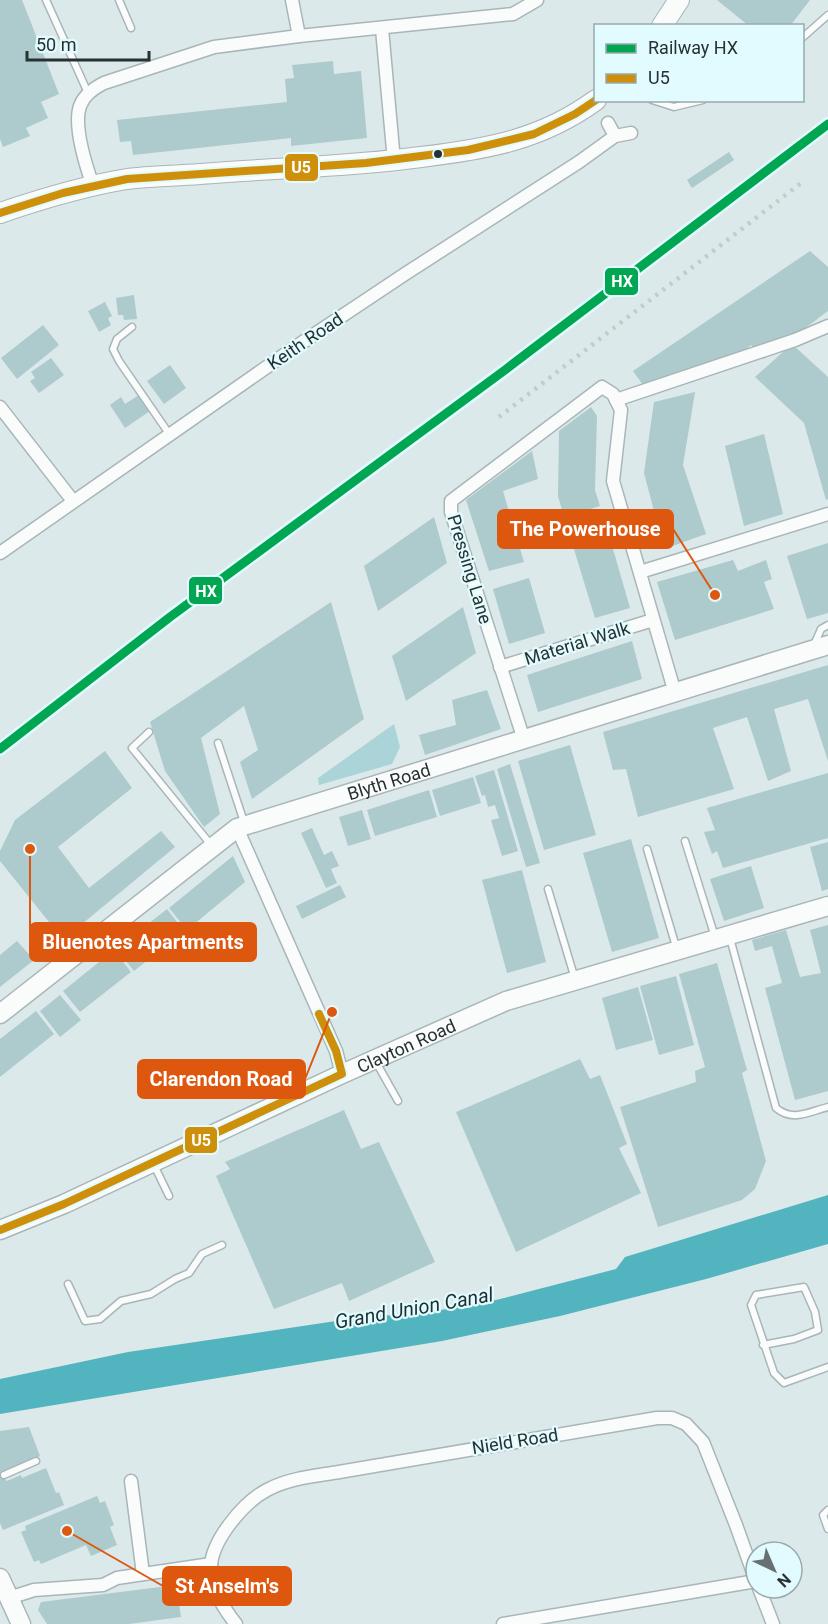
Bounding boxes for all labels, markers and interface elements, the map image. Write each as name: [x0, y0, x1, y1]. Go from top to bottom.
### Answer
scale bar: [27, 24, 148, 62]
legend: [594, 24, 804, 102]
text: 50 m: [36, 34, 76, 55]
text: Railway HX: [648, 37, 738, 58]
text: U5: [648, 67, 670, 88]
unlabelled marker: [432, 148, 444, 160]
line badge: U5: [284, 153, 319, 182]
text: U5: [291, 158, 311, 177]
line badge: HX: [604, 267, 639, 296]
text: HX: [611, 272, 633, 291]
street label: Keith Road: [263, 308, 347, 374]
callout: The Powerhouse: [498, 510, 673, 548]
street label: Pressing Lane: [443, 512, 497, 626]
text: The Powerhouse: [510, 517, 661, 541]
line badge: HX: [188, 576, 223, 605]
text: HX: [195, 582, 217, 601]
street label: Material Walk: [522, 617, 633, 669]
street label: Blyth Road: [345, 758, 433, 804]
callout: Bluenotes Apartments: [30, 923, 256, 961]
text: Bluenotes Apartments: [42, 930, 244, 954]
street label: Clayton Road: [353, 1014, 459, 1077]
callout: Clarendon Road: [138, 1060, 305, 1098]
text: Clarendon Road: [149, 1067, 293, 1091]
line badge: U5: [184, 1126, 218, 1154]
text: U5: [191, 1131, 211, 1150]
water label: Grand Union Canal: [333, 1282, 495, 1334]
street label: Nield Road: [470, 1424, 560, 1458]
north arrow: [744, 1540, 804, 1600]
callout: St Anselm's: [163, 1567, 291, 1605]
text: N: [773, 1570, 795, 1591]
text: St Anselm's: [175, 1574, 279, 1598]

